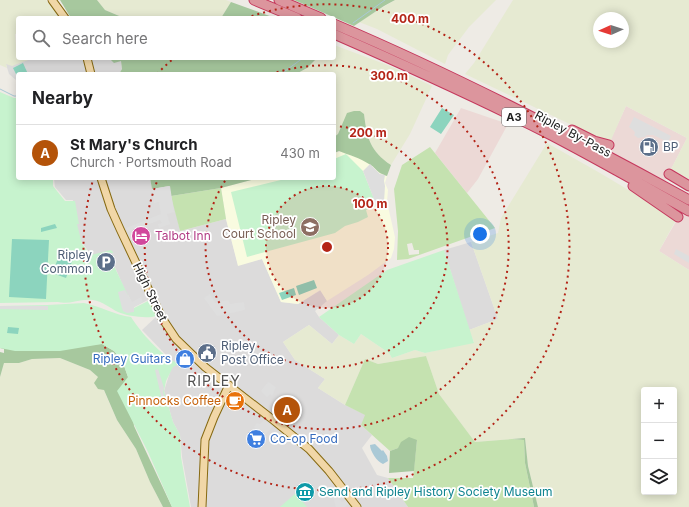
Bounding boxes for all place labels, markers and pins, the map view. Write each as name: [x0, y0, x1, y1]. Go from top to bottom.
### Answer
fuel station icon: BP: [638, 136, 660, 158]
place label: BP: [663, 139, 679, 154]
place label: Ripley Court School: [222, 212, 296, 241]
school or university icon: Ripley Court School: [299, 216, 321, 238]
hotel icon: Talbot Inn: [130, 225, 152, 247]
place label: Talbot Inn: [155, 228, 211, 243]
centre of rings: [320, 240, 334, 254]
place label: Ripley Common: [41, 247, 92, 276]
parking icon: Ripley Common: [95, 251, 117, 273]
place label: Ripley Post Office: [221, 338, 284, 367]
public building icon: Ripley Post Office: [196, 342, 218, 364]
shop icon: Ripley Guitars: [174, 348, 196, 370]
place label: Ripley Guitars: [93, 351, 171, 366]
cafe icon: Pinnocks Coffee: [224, 390, 246, 412]
place label: Pinnocks Coffee: [128, 393, 221, 408]
pin: A: [274, 395, 300, 425]
supermarket icon: Co-op Food: [245, 428, 267, 450]
place label: Co-op Food: [270, 431, 338, 446]
museum icon: Send and Ripley History Society Museum: [294, 481, 316, 503]
place label: Send and Ripley History Society Museum: [319, 484, 553, 499]

